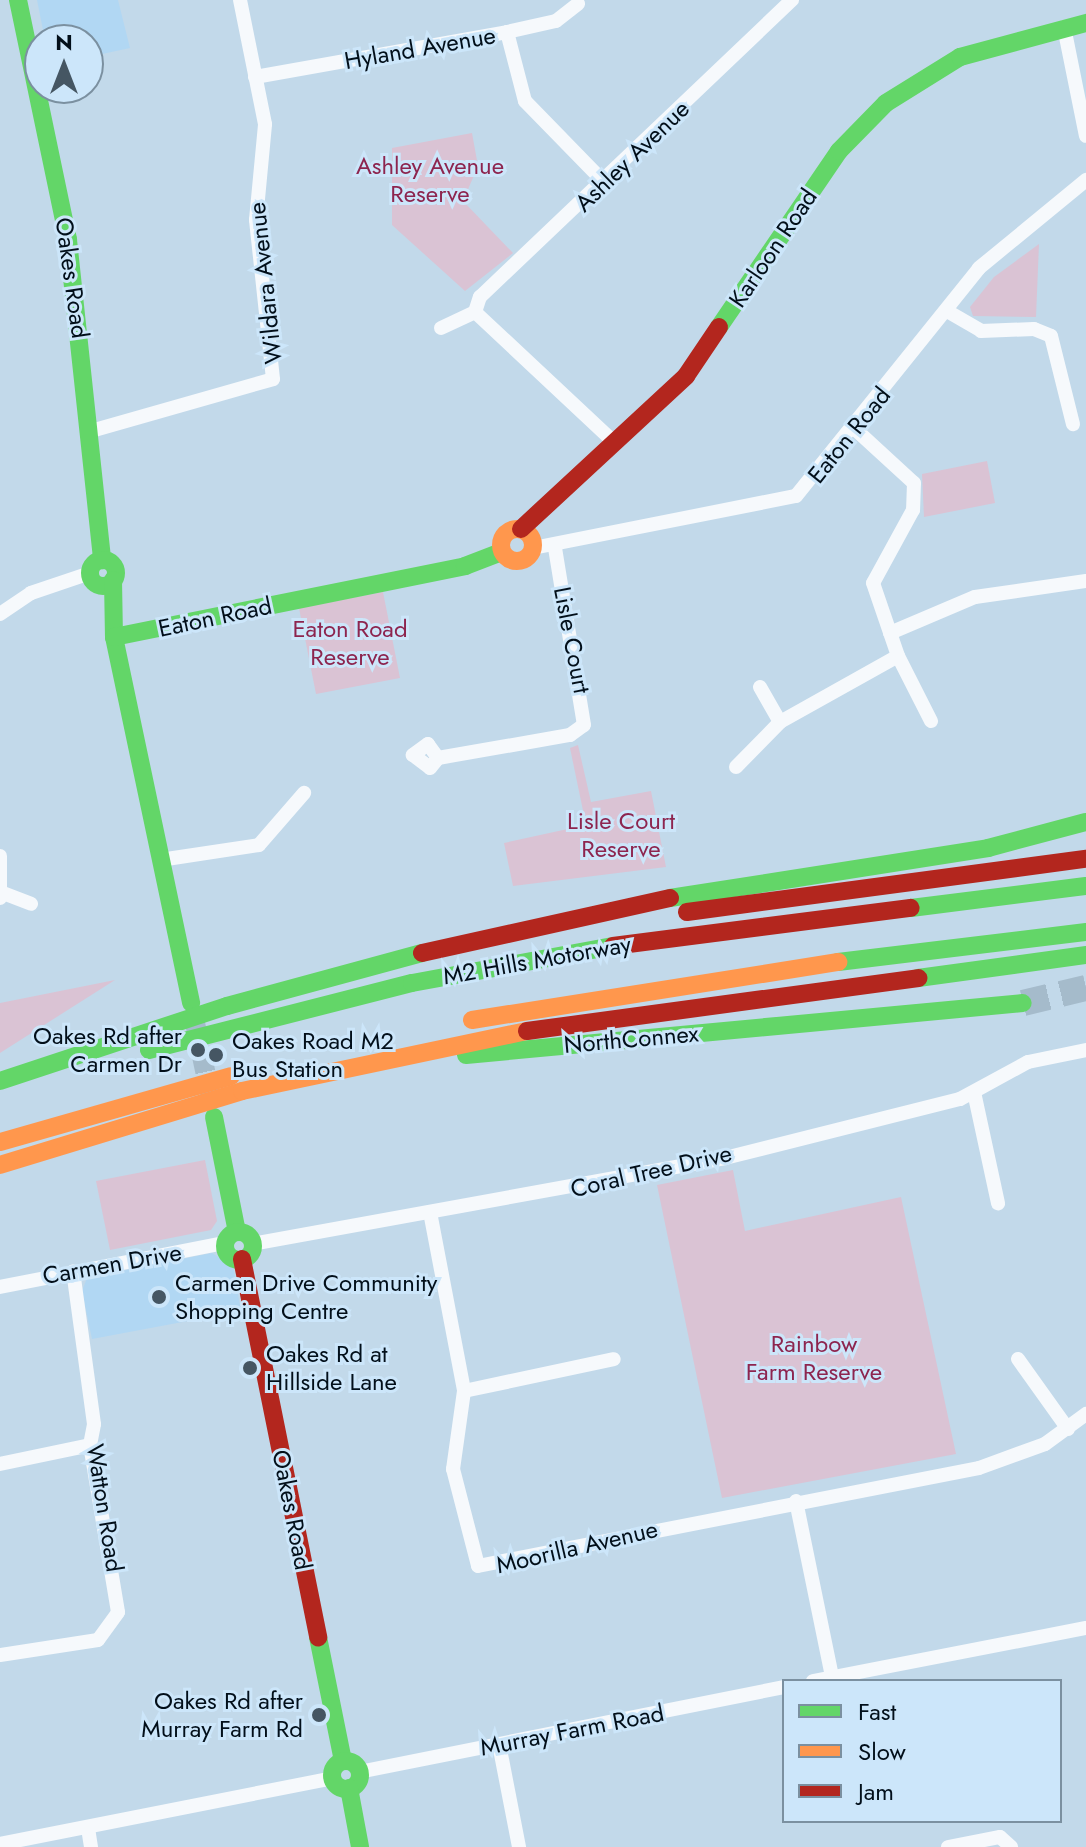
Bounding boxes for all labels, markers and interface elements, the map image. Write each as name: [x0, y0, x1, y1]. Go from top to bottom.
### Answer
street label: Hyland Avenue: [342, 21, 498, 75]
north arrow: [24, 24, 104, 104]
text: N: [55, 26, 73, 58]
street label: Ashley Avenue: [569, 94, 695, 218]
park label: Ashley Avenue Reserve: [356, 152, 504, 208]
street label: Karloon Road: [723, 183, 823, 313]
street label: Wildara Avenue: [242, 201, 288, 365]
street label: Oakes Road: [49, 216, 95, 340]
street label: Eaton Road: [802, 381, 896, 489]
street label: Lisle Court: [548, 584, 596, 696]
street label: Eaton Road: [156, 591, 274, 643]
park label: Eaton Road Reserve: [292, 615, 408, 671]
park label: Lisle Court Reserve: [567, 807, 675, 863]
street label: M2 Hills Motorway: [441, 929, 633, 991]
street label: NorthConnex: [562, 1019, 700, 1059]
place label: Oakes Rd after Carmen Dr: [33, 1022, 182, 1078]
place label: Oakes Road M2 Bus Station: [232, 1027, 394, 1083]
marker: Oakes Rd after Carmen Dr: [189, 1041, 207, 1059]
marker: Oakes Road M2 Bus Station: [207, 1046, 225, 1064]
street label: Coral Tree Drive: [568, 1138, 734, 1204]
street label: Carmen Drive: [40, 1238, 184, 1290]
place label: Carmen Drive Community Shopping Centre: [175, 1269, 437, 1325]
marker: Carmen Drive Community Shopping Centre: [150, 1288, 168, 1306]
park label: Rainbow Farm Reserve: [746, 1330, 882, 1386]
place label: Oakes Rd at Hillside Lane: [266, 1340, 397, 1396]
marker: Oakes Rd at Hillside Lane: [241, 1359, 259, 1377]
street label: Watton Road: [81, 1442, 129, 1574]
street label: Oakes Road: [266, 1448, 318, 1572]
street label: Moorilla Avenue: [494, 1514, 660, 1580]
legend: [782, 1679, 1062, 1823]
place label: Oakes Rd after Murray Farm Rd: [141, 1687, 303, 1743]
text: Fast: [858, 1694, 896, 1729]
street label: Murray Farm Road: [478, 1698, 666, 1762]
marker: Oakes Rd after Murray Farm Rd: [310, 1706, 328, 1724]
text: Slow: [858, 1734, 906, 1769]
text: Jam: [858, 1774, 894, 1809]

